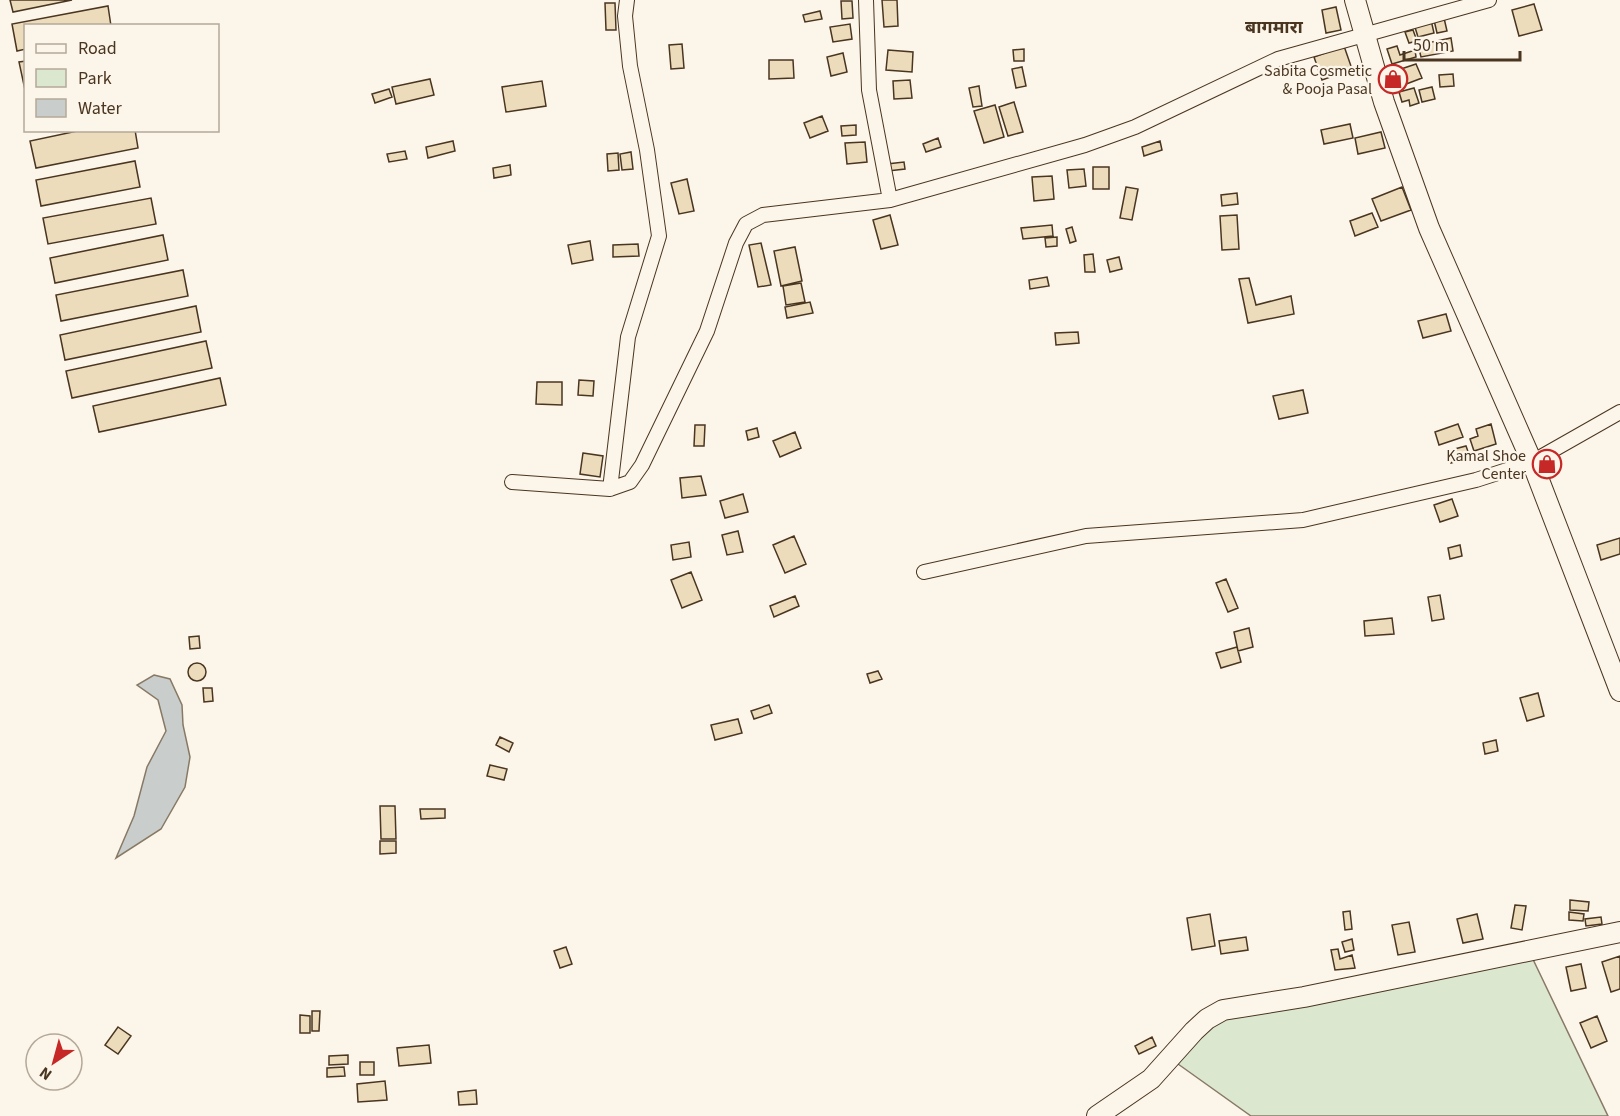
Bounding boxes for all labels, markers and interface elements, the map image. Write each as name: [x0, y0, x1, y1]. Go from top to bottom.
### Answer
district label: बागमारा: [1245, 15, 1304, 40]
legend: [24, 24, 219, 132]
scale bar: [1404, 24, 1520, 62]
text: 50 m: [1413, 33, 1449, 58]
text: Road: [78, 36, 117, 61]
place label: Sabita Cosmetic & Pooja Pasal: [1264, 60, 1372, 100]
shop icon: Sabita Cosmetic & Pooja Pasal: [1377, 63, 1409, 95]
text: Park: [78, 66, 112, 91]
text: Water: [78, 96, 122, 121]
place label: Kamal Shoe Center: [1446, 445, 1526, 485]
shop icon: Kamal Shoe Center: [1531, 448, 1563, 480]
north arrow: [24, 1032, 84, 1092]
text: N: [35, 1061, 57, 1085]

